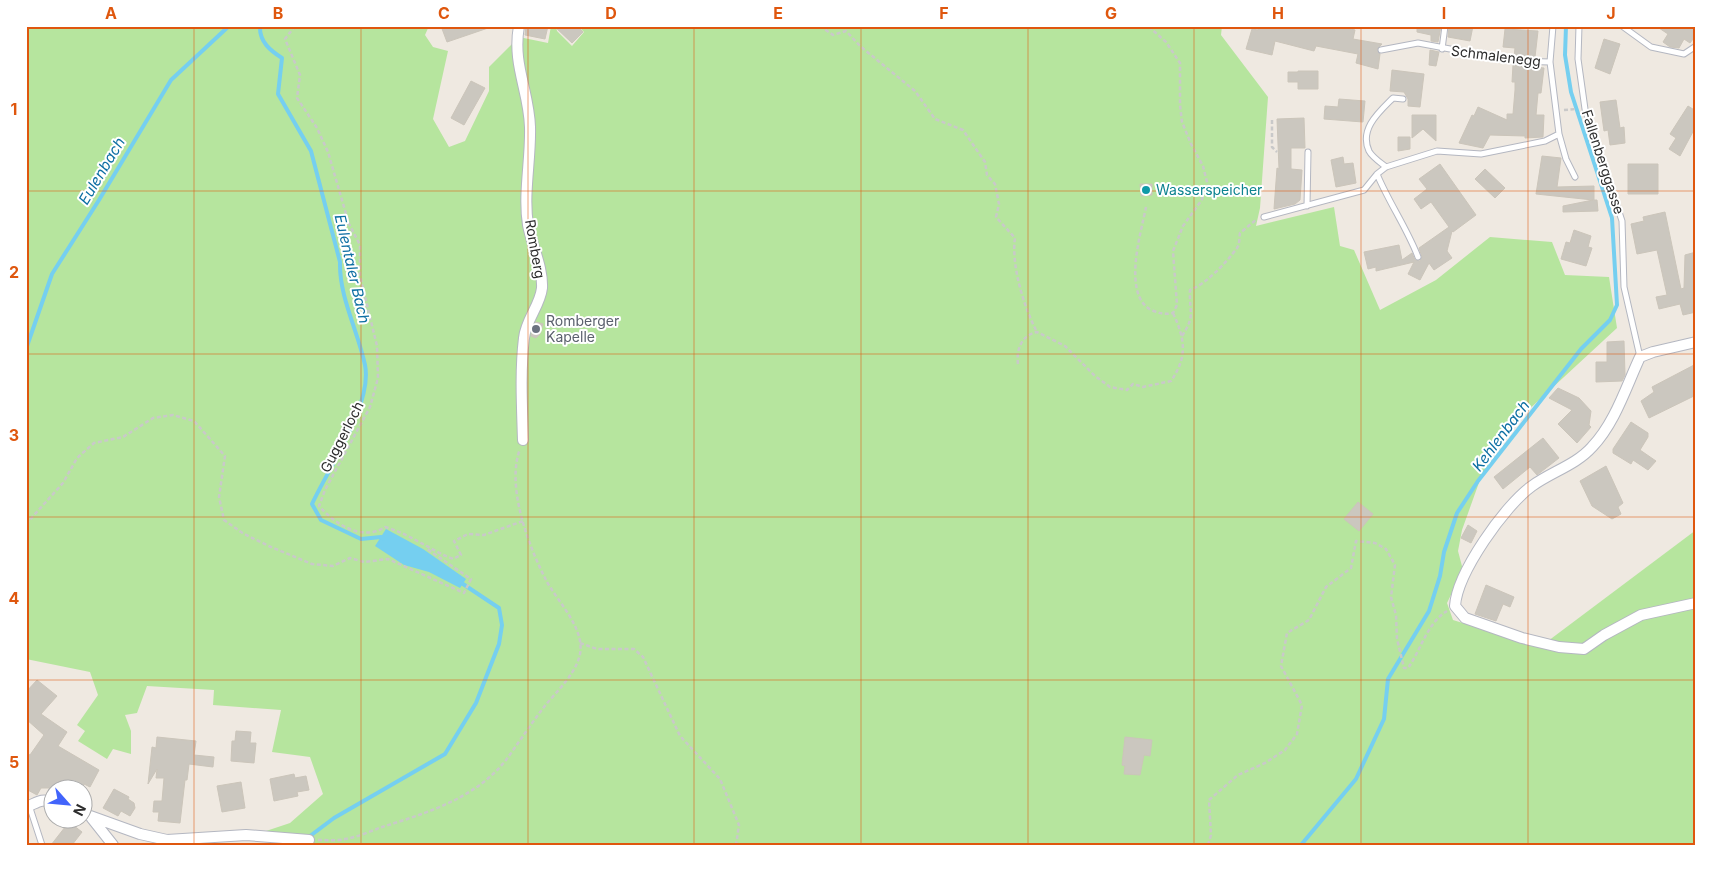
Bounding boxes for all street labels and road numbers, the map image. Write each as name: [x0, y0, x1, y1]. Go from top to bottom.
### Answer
street label: Schmalenegg: [1450, 42, 1542, 69]
street label: Fallenberggasse: [1579, 108, 1628, 216]
street label: Romberg: [522, 218, 549, 280]
street label: Guggerloch: [316, 398, 367, 475]

